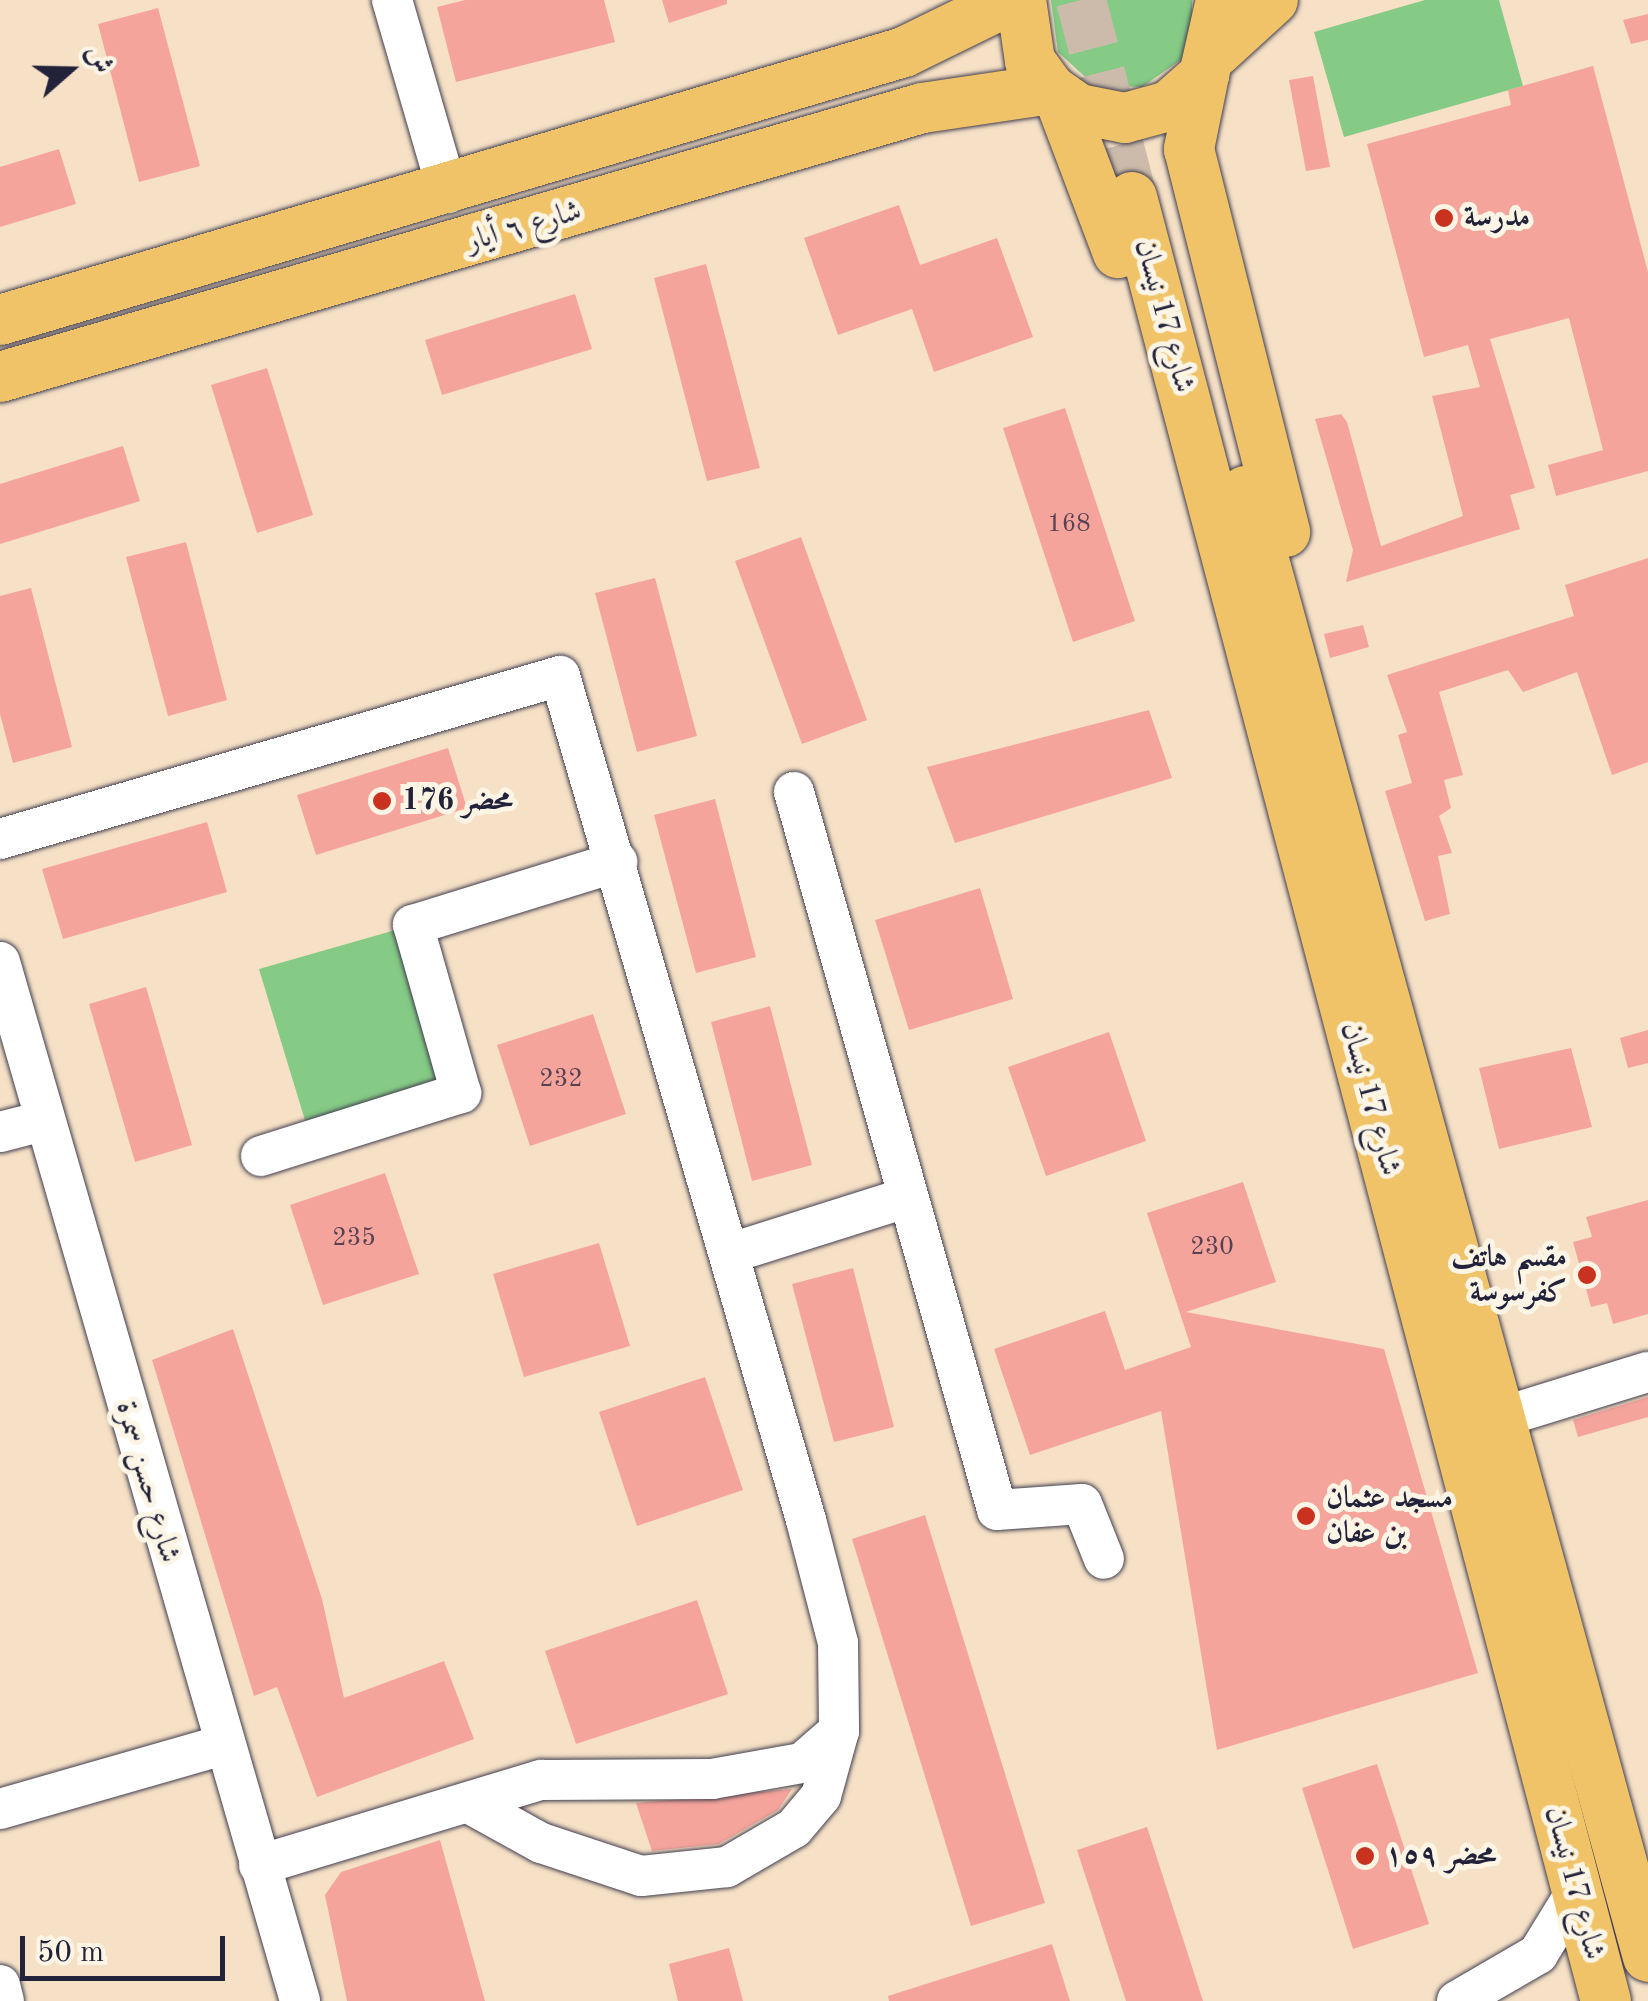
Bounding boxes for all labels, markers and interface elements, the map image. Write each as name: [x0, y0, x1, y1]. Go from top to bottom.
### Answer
north arrow: [20, 20, 120, 120]
text: ش: [80, 42, 116, 78]
street label: شارع ٦ أيار: [462, 193, 586, 261]
place label: مدرسة: [1464, 200, 1530, 236]
marker: مدرسة: [1433, 207, 1455, 229]
street label: شارع 17 نيسان: [1126, 235, 1202, 397]
house number: 168: [1047, 510, 1091, 540]
place label: محضر 176: [402, 783, 513, 819]
marker: محضر 176: [371, 790, 393, 812]
street label: شارع 17 نيسان: [1332, 1018, 1408, 1180]
house number: 232: [539, 1065, 583, 1095]
house number: 235: [332, 1224, 376, 1254]
house number: 230: [1190, 1233, 1234, 1263]
place label: مقسم هاتف كفرسوسة: [1451, 1240, 1567, 1310]
marker: مقسم هاتف كفرسوسة: [1576, 1264, 1598, 1286]
street label: شارع حسن سمرة: [107, 1397, 187, 1567]
place label: مسجد عثمان بن عفان: [1326, 1481, 1453, 1552]
marker: مسجد عثمان بن عفان: [1295, 1505, 1317, 1527]
street label: شارع 17 نيسان: [1536, 1802, 1612, 1964]
place label: محضر ١٥٩: [1385, 1838, 1496, 1874]
marker: محضر ١٥٩: [1354, 1845, 1376, 1867]
scale bar: [25, 1916, 230, 1978]
text: 50 m: [37, 1938, 104, 1968]

